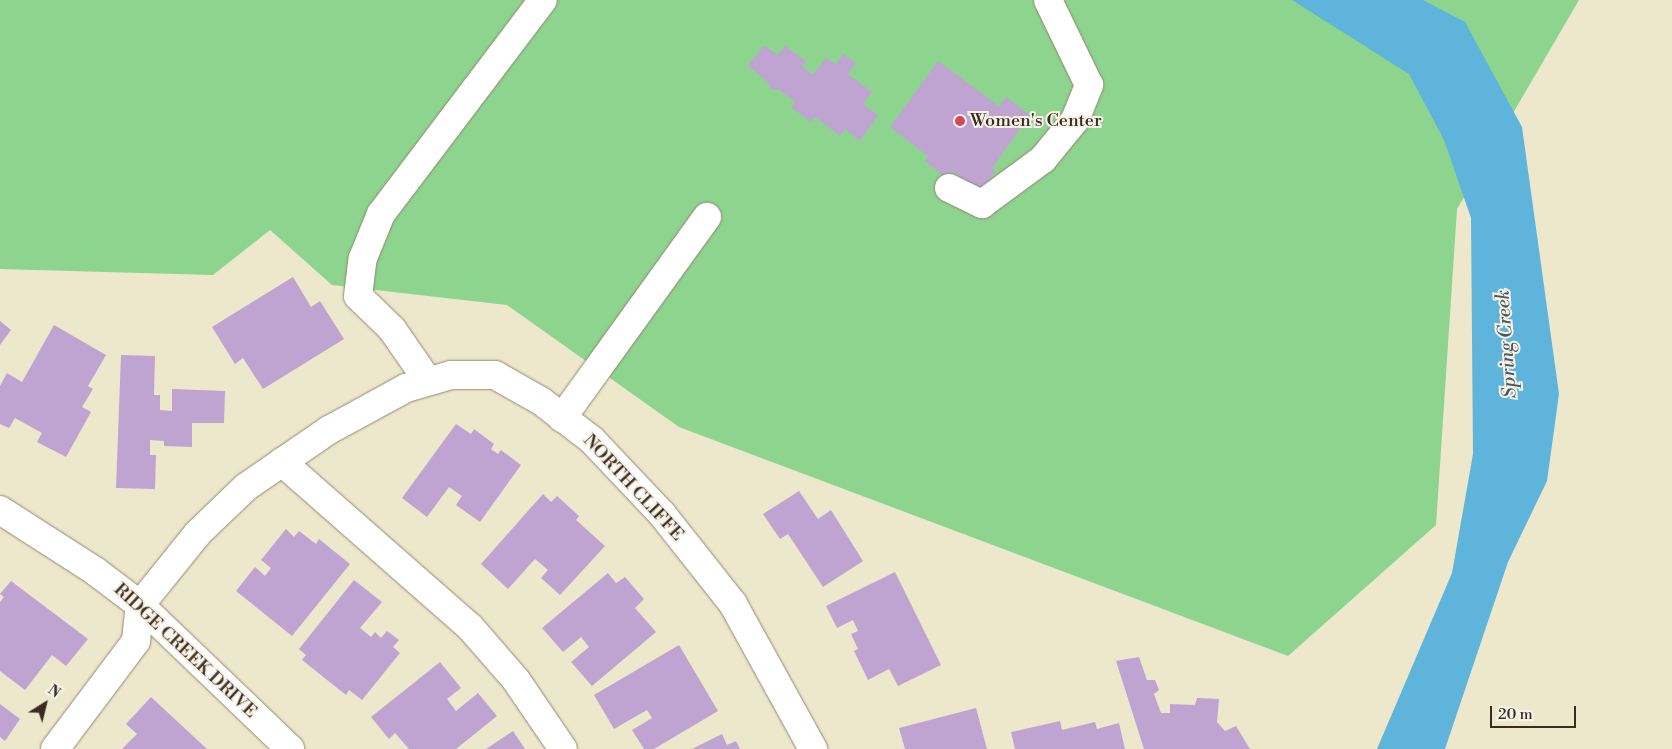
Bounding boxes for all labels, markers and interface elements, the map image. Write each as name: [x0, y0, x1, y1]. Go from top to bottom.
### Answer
place label: Women's Center: [970, 110, 1102, 132]
marker: Women's Center: [954, 115, 966, 127]
water label: Spring Creek: [1492, 289, 1522, 399]
street label: NORTH CLIFFE: [578, 430, 688, 546]
street label: RIDGE CREEK DRIVE: [109, 579, 261, 723]
north arrow: [20, 679, 70, 729]
text: N: [44, 681, 64, 702]
scale bar: [1492, 696, 1578, 728]
text: 20 m: [1498, 705, 1533, 724]

